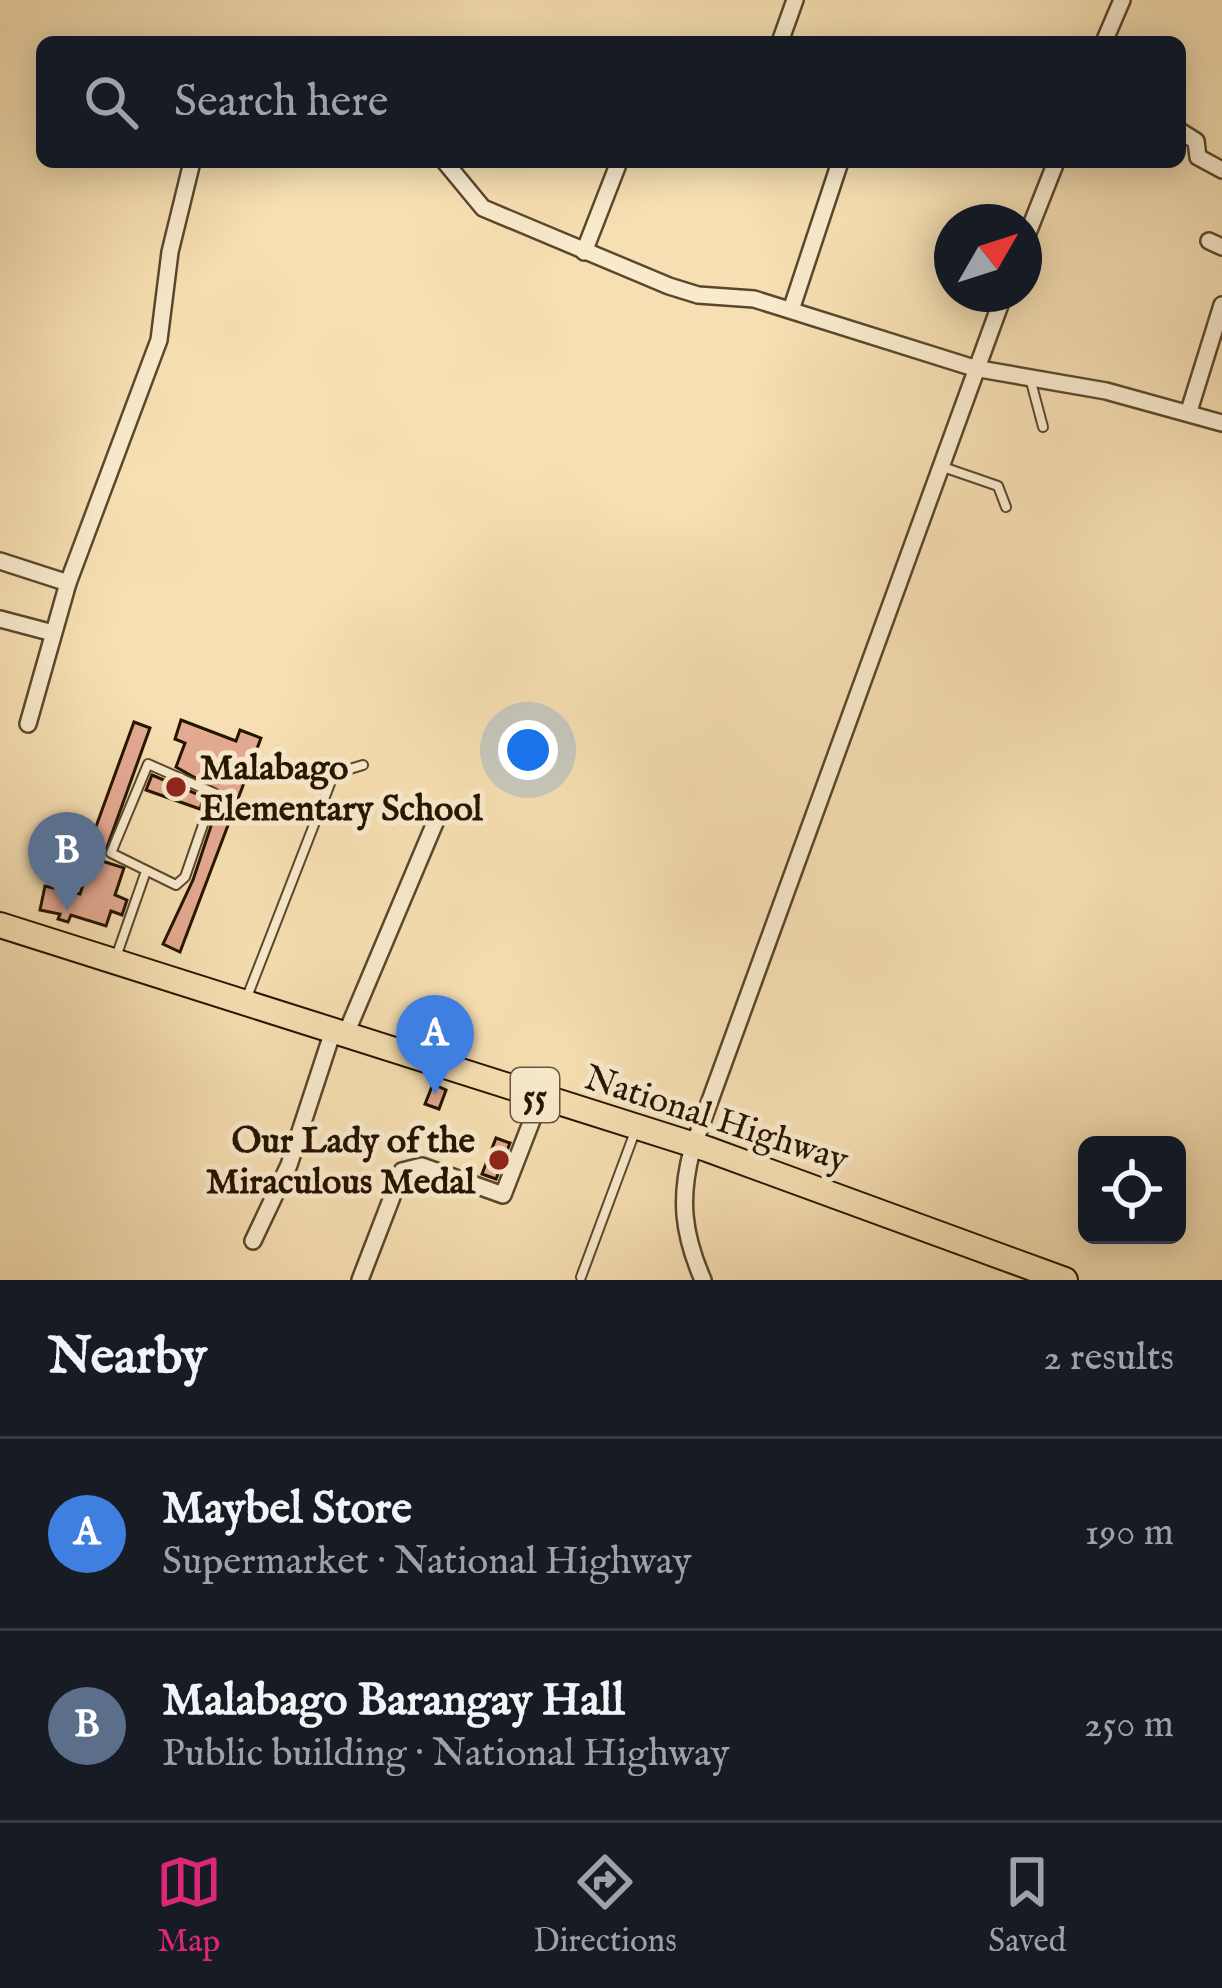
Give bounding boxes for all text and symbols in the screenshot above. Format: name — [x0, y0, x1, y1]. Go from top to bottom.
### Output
search box — [36, 36, 1186, 168]
icon: search — [78, 69, 144, 135]
text: Search here — [174, 74, 388, 131]
north arrow — [934, 204, 1042, 312]
your location — [498, 720, 558, 780]
place label: Malabago Elementary School — [200, 746, 484, 833]
marker: Malabago Elementary School — [163, 774, 189, 800]
pin: B — [28, 812, 106, 911]
pin: A — [396, 995, 474, 1094]
street label: National Highway — [578, 1056, 854, 1184]
road number: 55 — [511, 1068, 559, 1122]
place label: Our Lady of the Miraculous Medal — [206, 1119, 476, 1206]
map controls — [1078, 1136, 1186, 1244]
button: locate — [1078, 1136, 1186, 1244]
marker: Our Lady of the Miraculous Medal — [486, 1147, 512, 1173]
text: Nearby — [48, 1326, 207, 1391]
text: 2 results — [1043, 1334, 1174, 1383]
text: Maybel Store — [162, 1481, 412, 1538]
text: A — [74, 1509, 100, 1558]
text: 190 m — [1085, 1509, 1174, 1558]
text: Supermarket · National Highway — [162, 1538, 692, 1587]
text: Malabago Barangay Hall — [162, 1673, 625, 1730]
text: B — [74, 1701, 100, 1750]
text: 250 m — [1084, 1701, 1174, 1750]
text: Public building · National Highway — [162, 1730, 730, 1779]
tab: Map — [156, 1849, 222, 1963]
tab: Directions — [533, 1849, 677, 1963]
tab: Saved — [988, 1849, 1066, 1963]

